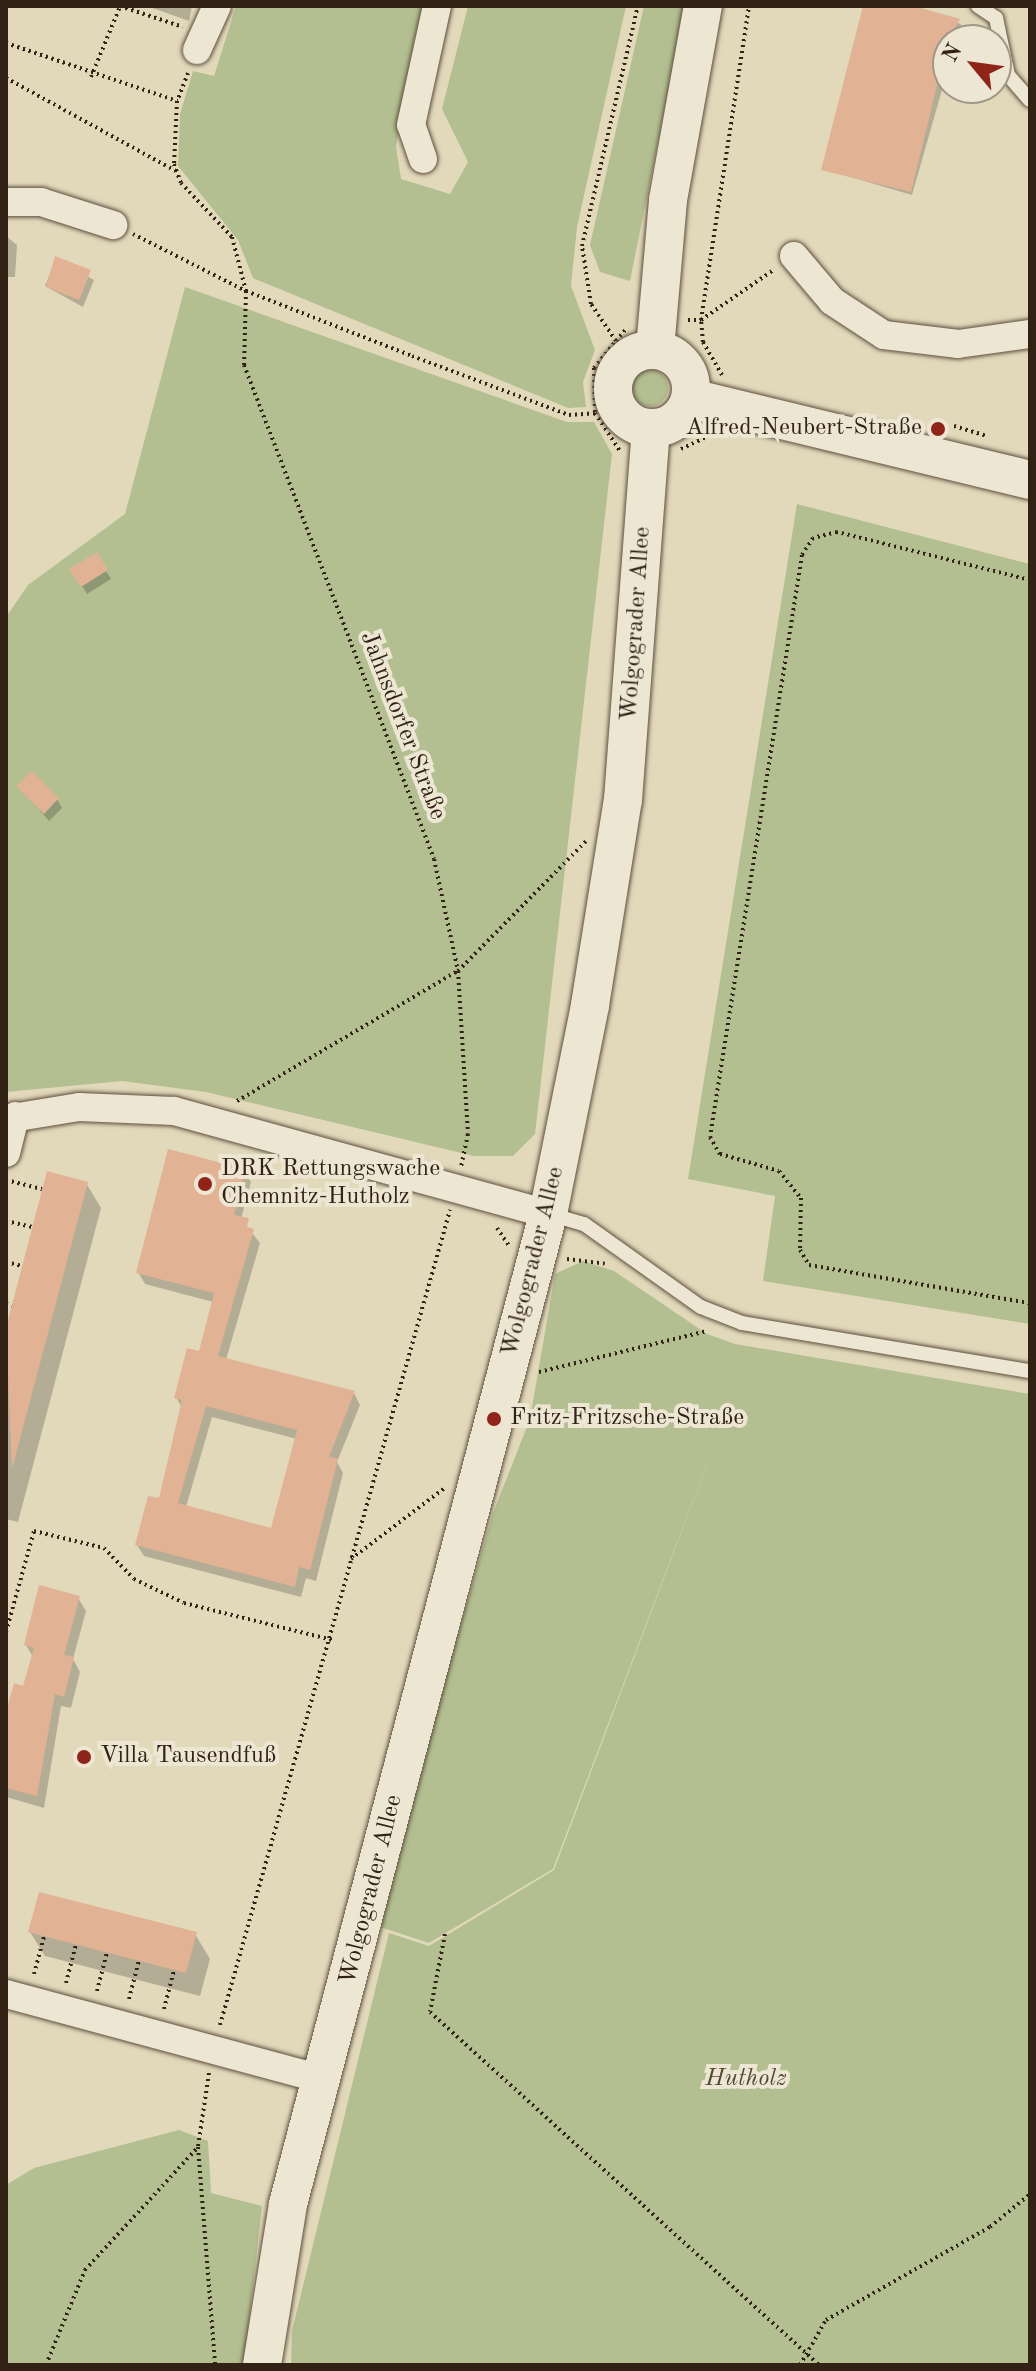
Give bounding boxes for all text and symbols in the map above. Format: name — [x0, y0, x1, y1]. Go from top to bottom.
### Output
north arrow — [932, 24, 1012, 104]
text: N — [939, 41, 966, 66]
place label: Alfred-Neubert-Straße — [686, 415, 922, 443]
marker: Alfred-Neubert-Straße — [929, 420, 947, 438]
street label: Wolgograder Allee — [616, 526, 658, 722]
street label: Jahnsdorfer Straße — [353, 628, 451, 824]
place label: DRK Rettungswache Chemnitz-Hutholz — [221, 1156, 440, 1212]
street label: Wolgograder Allee — [496, 1164, 572, 1360]
marker: DRK Rettungswache Chemnitz-Hutholz — [196, 1175, 214, 1193]
place label: Fritz-Fritzsche-Straße — [510, 1405, 744, 1433]
marker: Fritz-Fritzsche-Straße — [485, 1410, 503, 1428]
place label: Villa Tausendfuß — [100, 1743, 276, 1771]
marker: Villa Tausendfuß — [75, 1748, 93, 1766]
street label: Wolgograder Allee — [334, 1792, 410, 1988]
park label: Hutholz — [705, 2066, 787, 2094]

